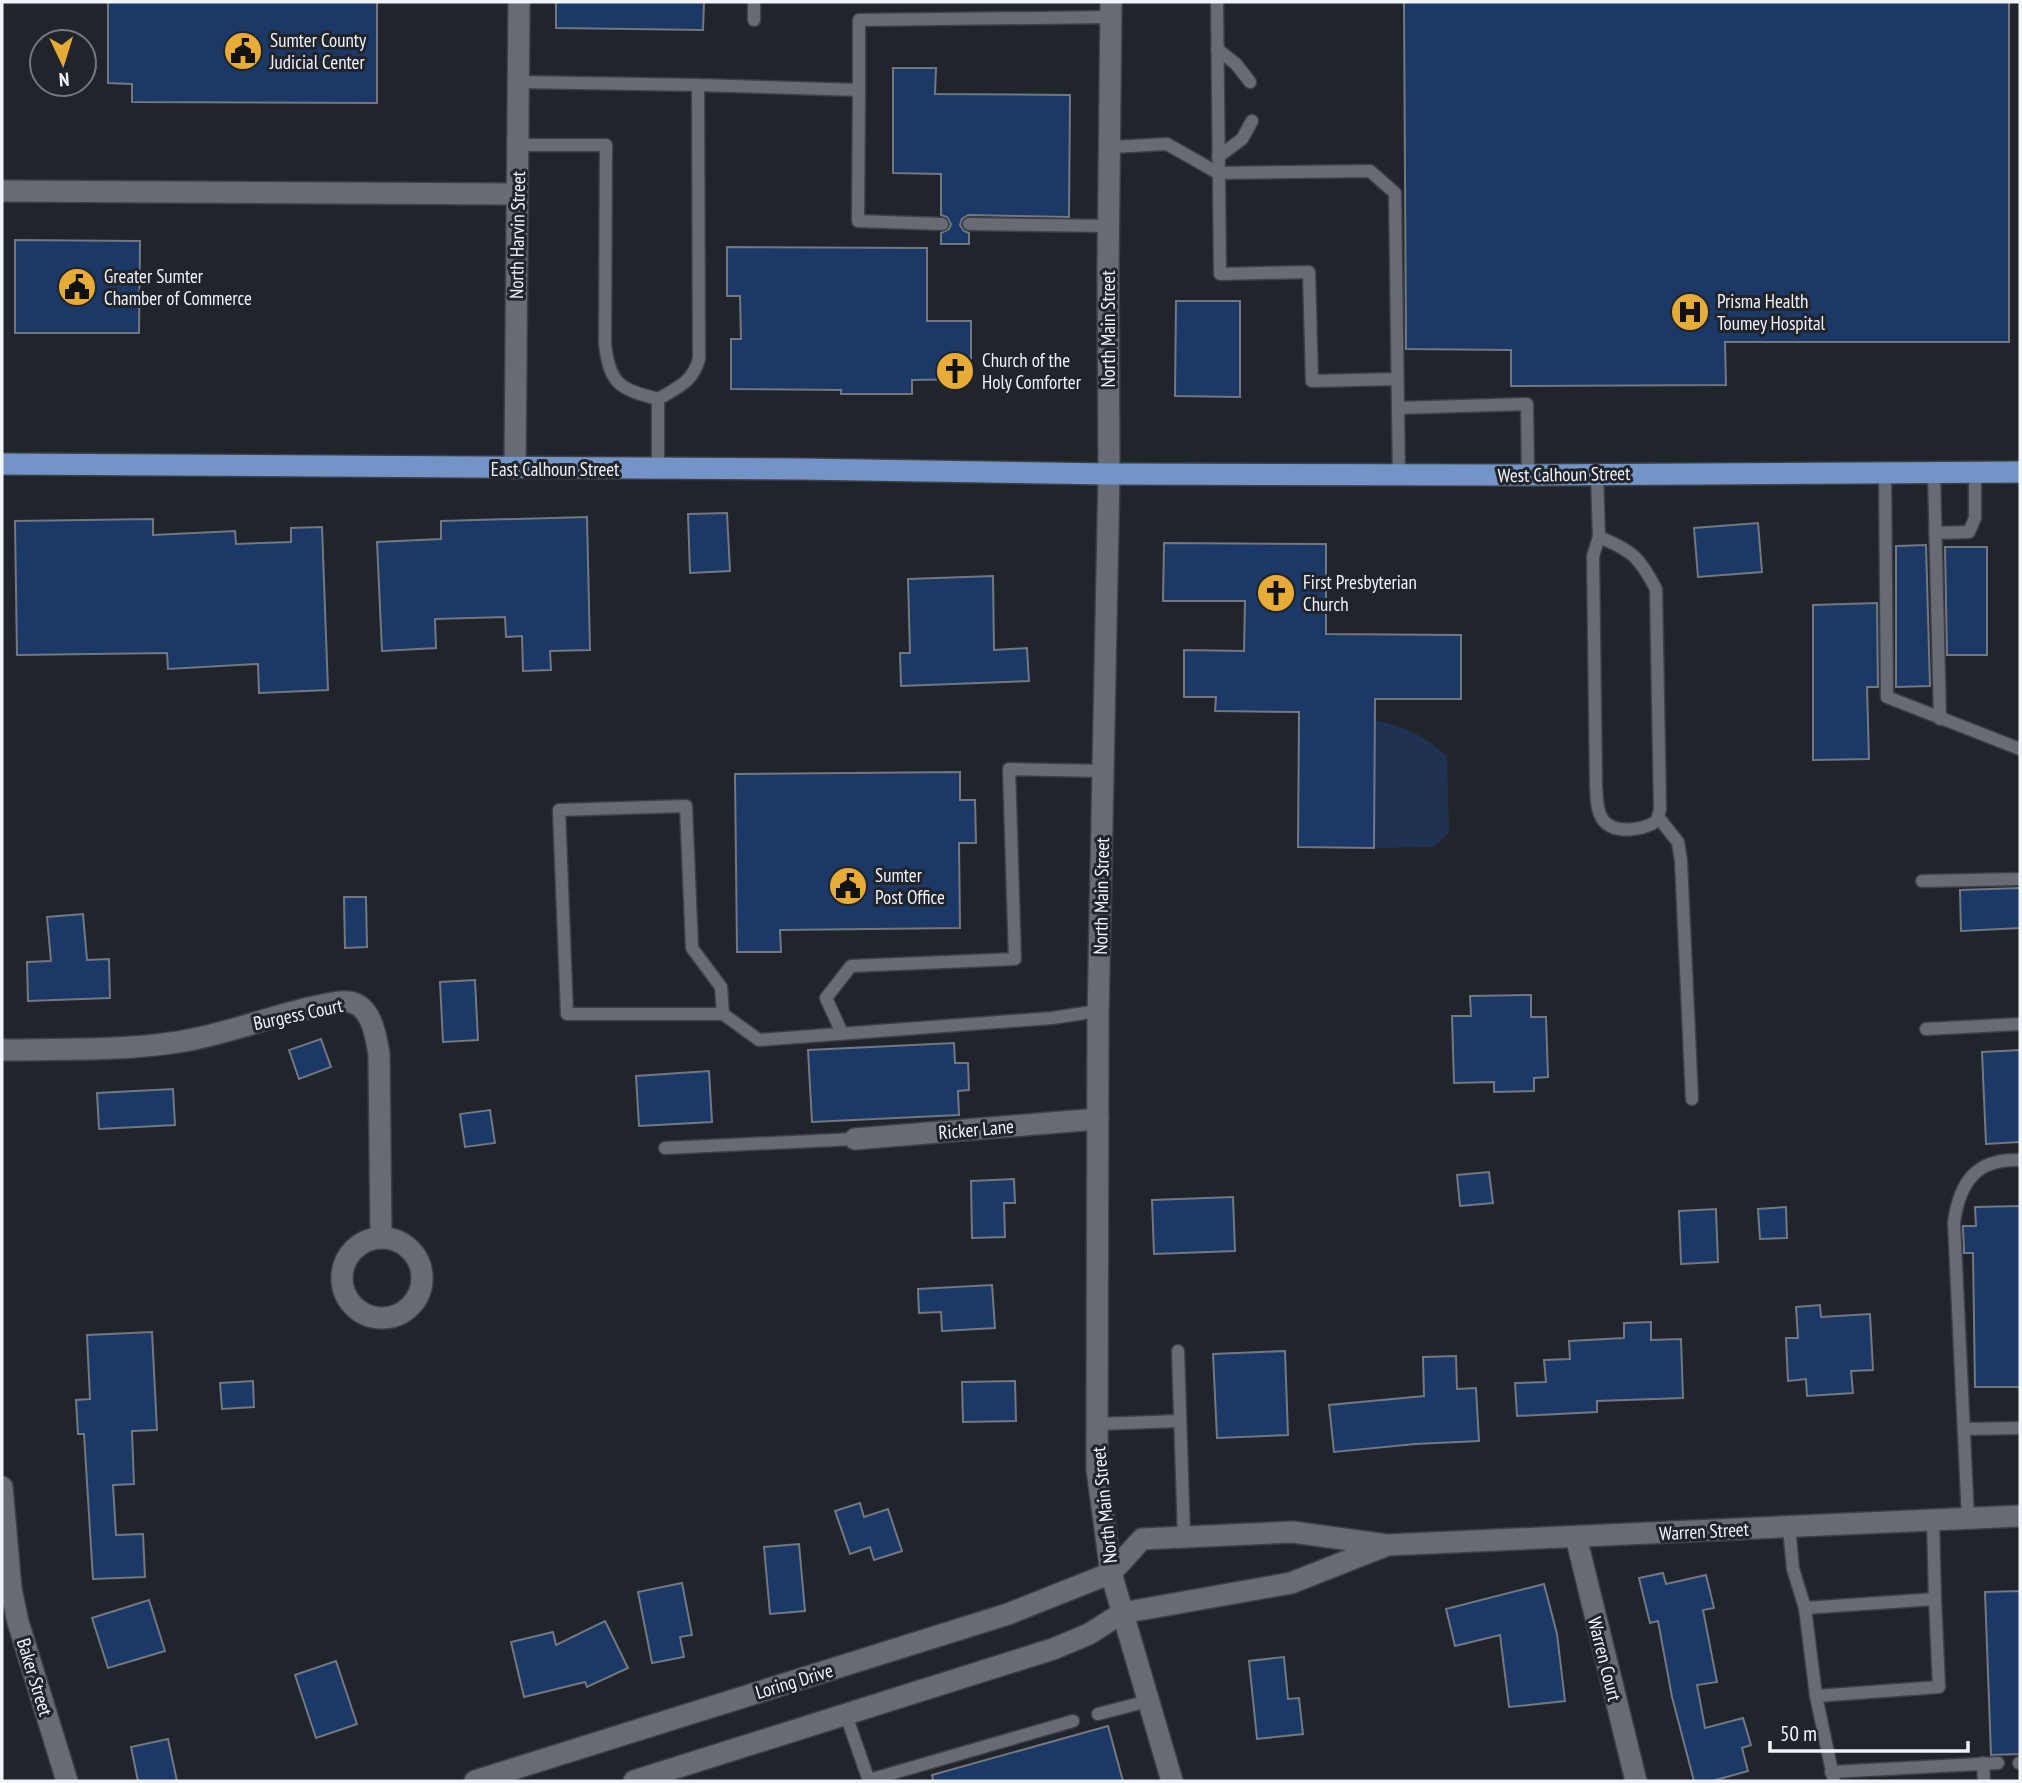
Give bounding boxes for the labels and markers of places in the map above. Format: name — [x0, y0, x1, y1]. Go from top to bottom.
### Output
place label: Sumter County Judicial Center — [269, 28, 367, 74]
public building icon: Sumter County Judicial Center — [222, 30, 264, 72]
place label: Greater Sumter Chamber of Commerce — [104, 264, 252, 310]
public building icon: Greater Sumter Chamber of Commerce — [56, 266, 98, 308]
place label: Prisma Health Toumey Hospital — [1717, 289, 1826, 335]
hospital icon: Prisma Health Toumey Hospital — [1669, 291, 1711, 333]
place label: Church of the Holy Comforter — [982, 348, 1082, 394]
church icon: Church of the Holy Comforter — [934, 350, 976, 392]
place label: First Presbyterian Church — [1303, 570, 1417, 616]
church icon: First Presbyterian Church — [1255, 572, 1297, 614]
place label: Sumter Post Office — [875, 863, 945, 909]
public building icon: Sumter Post Office — [827, 865, 869, 907]

